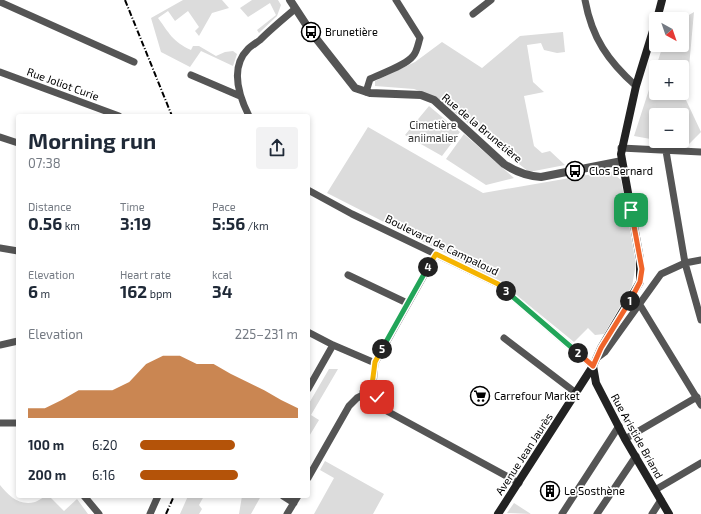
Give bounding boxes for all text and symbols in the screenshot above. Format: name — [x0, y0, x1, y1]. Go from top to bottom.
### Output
north arrow — [649, 12, 689, 52]
map controls — [649, 12, 689, 148]
bus stop icon: Brunetière — [300, 21, 322, 43]
place label: Brunetière — [325, 25, 378, 38]
button: + — [649, 60, 689, 100]
street label: Rue Joliot Curie — [25, 64, 101, 103]
street label: Rue de la Brunetière — [440, 90, 525, 165]
button: − — [649, 108, 689, 148]
park label: Cimetière aniimalier — [408, 118, 459, 144]
text: Morning run — [28, 127, 156, 153]
button: share — [256, 127, 298, 169]
text: 07:38 — [28, 155, 61, 171]
bus stop icon: Clos Bernard — [564, 160, 586, 182]
place label: Clos Bernard — [589, 164, 653, 177]
pin — [614, 193, 648, 227]
icon: arrive — [620, 199, 642, 221]
text: Distance — [28, 200, 71, 213]
text: Time — [120, 200, 145, 213]
text: Pace — [212, 200, 236, 213]
street label: Boulevard de Campaloud — [383, 211, 501, 278]
text: 0.56 — [28, 213, 62, 233]
text: 3:19 — [120, 213, 151, 233]
text: 5:56 — [212, 213, 245, 233]
text: km — [62, 219, 80, 232]
text: /km — [245, 219, 269, 232]
pin: 4 — [418, 257, 438, 277]
text: 4 — [424, 260, 432, 273]
text: Elevation — [28, 268, 75, 281]
text: Heart rate — [120, 268, 171, 281]
text: kcal — [212, 268, 232, 281]
text: 6 — [28, 281, 38, 301]
text: 162 — [120, 281, 147, 301]
text: 34 — [212, 281, 232, 301]
pin: 3 — [496, 281, 516, 301]
text: 3 — [503, 284, 509, 297]
text: m — [38, 287, 50, 300]
text: bpm — [147, 287, 172, 300]
pin: 1 — [620, 291, 640, 311]
text: 1 — [628, 294, 632, 307]
text: Elevation — [28, 326, 83, 342]
text: 225–231 m — [235, 326, 298, 342]
pin: 5 — [372, 339, 392, 359]
text: 5 — [379, 342, 385, 355]
pin: 2 — [568, 343, 588, 363]
text: 2 — [575, 346, 581, 359]
pin — [360, 380, 394, 414]
supermarket icon: Carrefour Market — [469, 385, 491, 407]
icon: check — [366, 386, 388, 408]
place label: Carrefour Market — [494, 389, 580, 402]
street label: Rue Aristide Briand — [609, 391, 666, 480]
street label: Avenue Jean Jaurès — [492, 410, 555, 497]
text: 100 m — [28, 437, 64, 453]
text: 6:20 — [92, 437, 118, 453]
text: 200 m — [28, 467, 66, 483]
text: 6:16 — [92, 467, 115, 483]
building icon: Le Sosthène — [539, 480, 561, 502]
place label: Le Sosthène — [564, 484, 625, 497]

